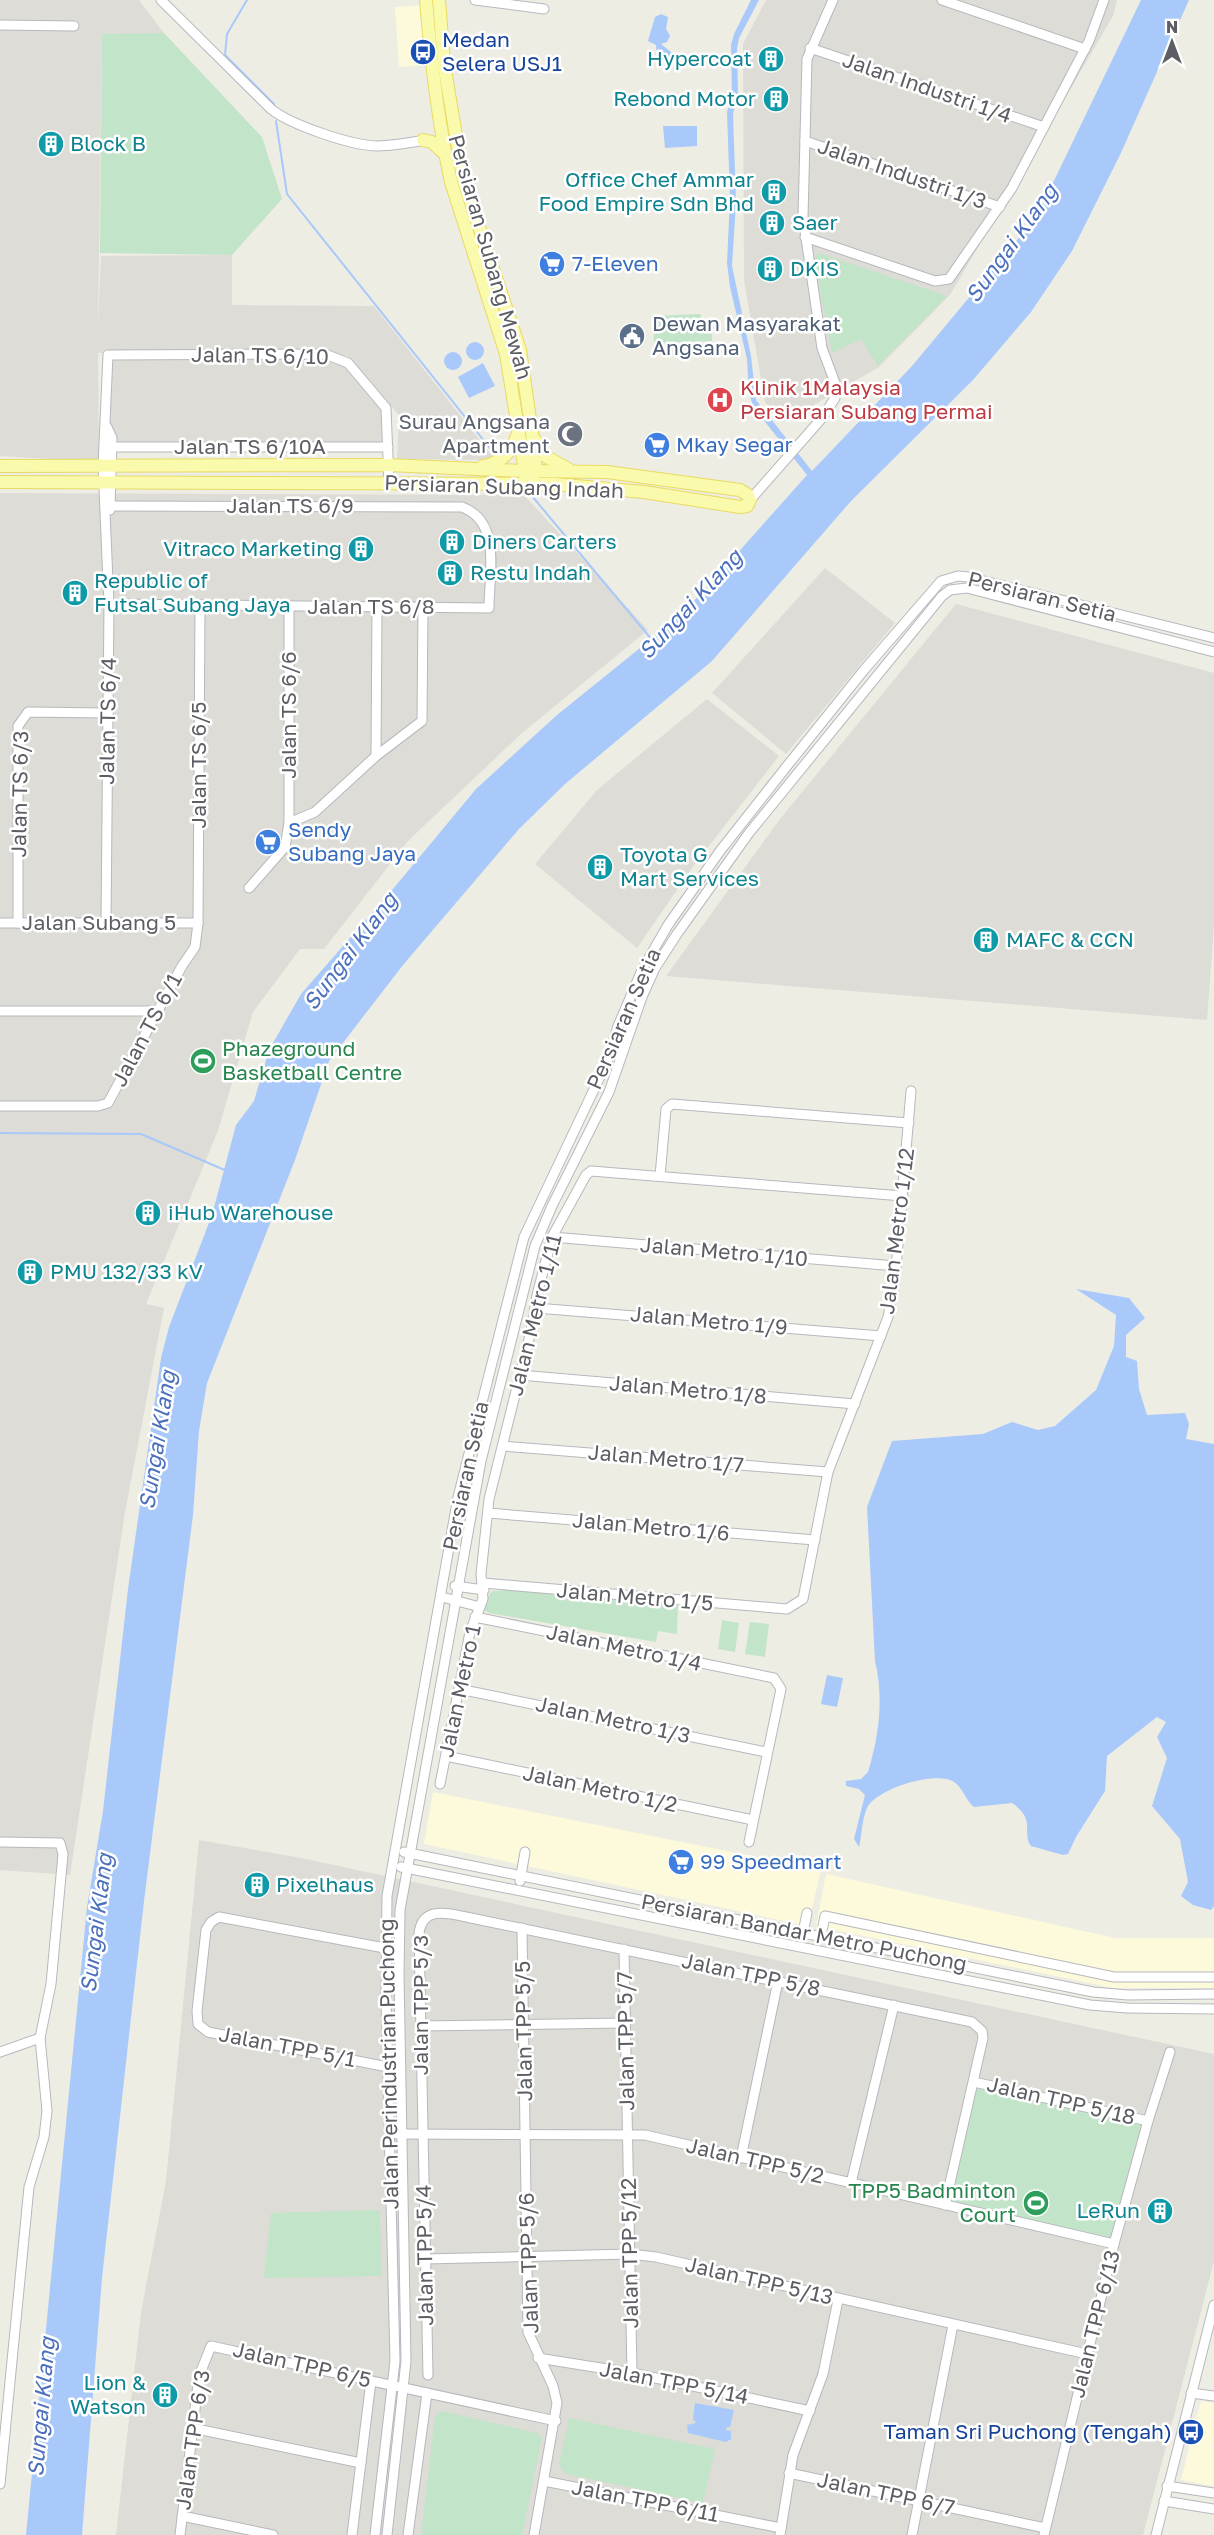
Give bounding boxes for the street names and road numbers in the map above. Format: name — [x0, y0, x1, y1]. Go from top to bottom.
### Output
street label: Jalan Industri 1/4 — [839, 46, 1015, 128]
street label: Persiaran Subang Mewah — [443, 131, 538, 382]
street label: Jalan Industri 1/3 — [815, 132, 990, 214]
street label: Jalan TS 6/10 — [191, 341, 329, 369]
street label: Jalan TS 6/10A — [174, 433, 326, 459]
street label: Persiaran Subang Indah — [384, 469, 624, 503]
street label: Jalan TS 6/9 — [226, 492, 354, 518]
street label: Persiaran Setia — [965, 565, 1119, 627]
street label: Jalan TS 6/8 — [307, 593, 435, 619]
street label: Jalan TS 6/6 — [275, 651, 301, 779]
street label: Jalan TS 6/4 — [93, 657, 121, 785]
street label: Jalan TS 6/5 — [185, 702, 211, 828]
street label: Jalan TS 6/3 — [5, 730, 33, 858]
street label: Jalan Subang 5 — [22, 909, 176, 935]
street label: Persiaran Setia — [580, 944, 666, 1093]
street label: Jalan TS 6/1 — [105, 968, 187, 1091]
street label: Jalan Metro 1/12 — [873, 1146, 919, 1316]
street label: Jalan Metro 1/11 — [501, 1231, 567, 1398]
street label: Jalan Metro 1/10 — [639, 1231, 809, 1271]
street label: Jalan Metro 1/9 — [629, 1300, 789, 1340]
street label: Jalan Metro 1/8 — [608, 1369, 768, 1409]
street label: Persiaran Setia — [436, 1399, 494, 1553]
street label: Jalan Metro 1/7 — [587, 1438, 745, 1478]
street label: Jalan Metro 1/6 — [571, 1506, 731, 1546]
street label: Jalan Metro 1/5 — [556, 1576, 715, 1616]
street label: Jalan Metro 1/4 — [544, 1618, 704, 1676]
street label: Jalan Metro 1 — [432, 1622, 486, 1759]
street label: Jalan Metro 1/3 — [534, 1690, 693, 1748]
street label: Jalan Metro 1/2 — [521, 1759, 680, 1817]
street label: Persiaran Bandar Metro Puchong — [639, 1888, 969, 1976]
street label: Jalan Perindustrian Puchong — [372, 1918, 404, 2210]
street label: Jalan TPP 5/3 — [407, 1935, 433, 2075]
street label: Jalan TPP 5/8 — [679, 1947, 823, 2001]
street label: Jalan TPP 5/5 — [509, 1961, 537, 2101]
street label: Jalan TPP 5/7 — [611, 1971, 639, 2111]
street label: Jalan TPP 5/1 — [217, 2020, 358, 2072]
street label: Jalan TPP 5/18 — [985, 2070, 1138, 2130]
street label: Jalan TPP 5/2 — [684, 2132, 827, 2188]
street label: Jalan TPP 5/12 — [615, 2177, 643, 2329]
street label: Jalan TPP 5/4 — [410, 2184, 438, 2326]
street label: Jalan TPP 5/6 — [513, 2192, 543, 2334]
street label: Jalan TPP 6/13 — [1063, 2247, 1125, 2400]
street label: Jalan TPP 5/13 — [683, 2250, 836, 2310]
street label: Jalan TPP 6/5 — [231, 2335, 374, 2393]
street label: Jalan TPP 5/14 — [597, 2355, 751, 2409]
street label: Jalan TPP 6/3 — [169, 2368, 215, 2512]
street label: Jalan TPP 6/7 — [815, 2466, 957, 2520]
street label: Jalan TPP 6/11 — [569, 2473, 721, 2527]

